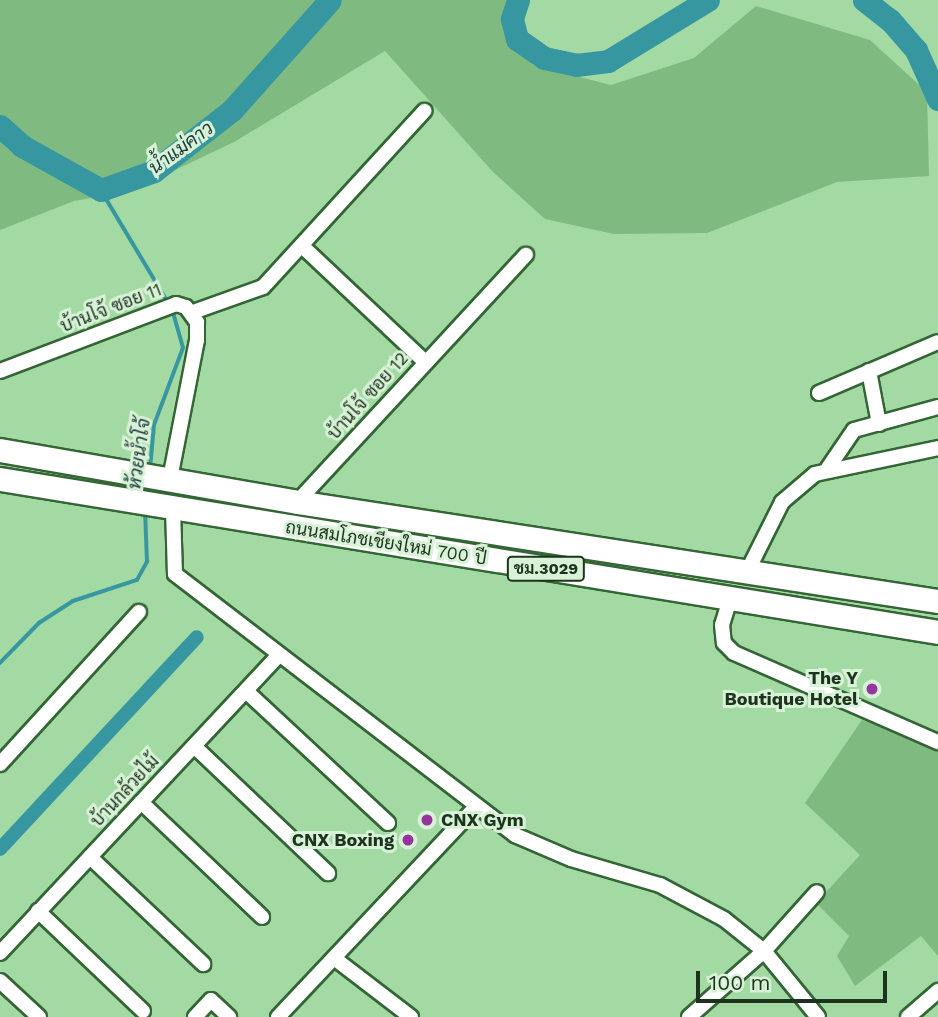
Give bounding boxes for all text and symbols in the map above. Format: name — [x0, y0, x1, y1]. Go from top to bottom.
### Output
water label: น้ำแม่คาว — [144, 117, 218, 179]
street label: บ้านโจ้ ซอย 11 — [57, 279, 165, 337]
street label: บ้านโจ้ ซอย 12 — [323, 348, 413, 444]
water label: ห้วยน้ำโจ้ — [123, 417, 155, 491]
street label: ถนนสมโภชเชียงใหม่ 700 ปี — [283, 516, 489, 570]
road number: ชม.3029 — [506, 556, 586, 582]
place label: The Y Boutique Hotel — [724, 668, 858, 710]
marker: The Y Boutique Hotel — [864, 681, 880, 697]
street label: บ้านกล้วยไม้ — [86, 751, 164, 831]
place label: CNX Gym — [441, 809, 524, 831]
marker: CNX Gym — [419, 812, 435, 828]
place label: CNX Boxing — [292, 829, 394, 851]
marker: CNX Boxing — [400, 832, 416, 848]
scale bar — [700, 958, 891, 1002]
text: 100 m — [709, 970, 771, 995]

